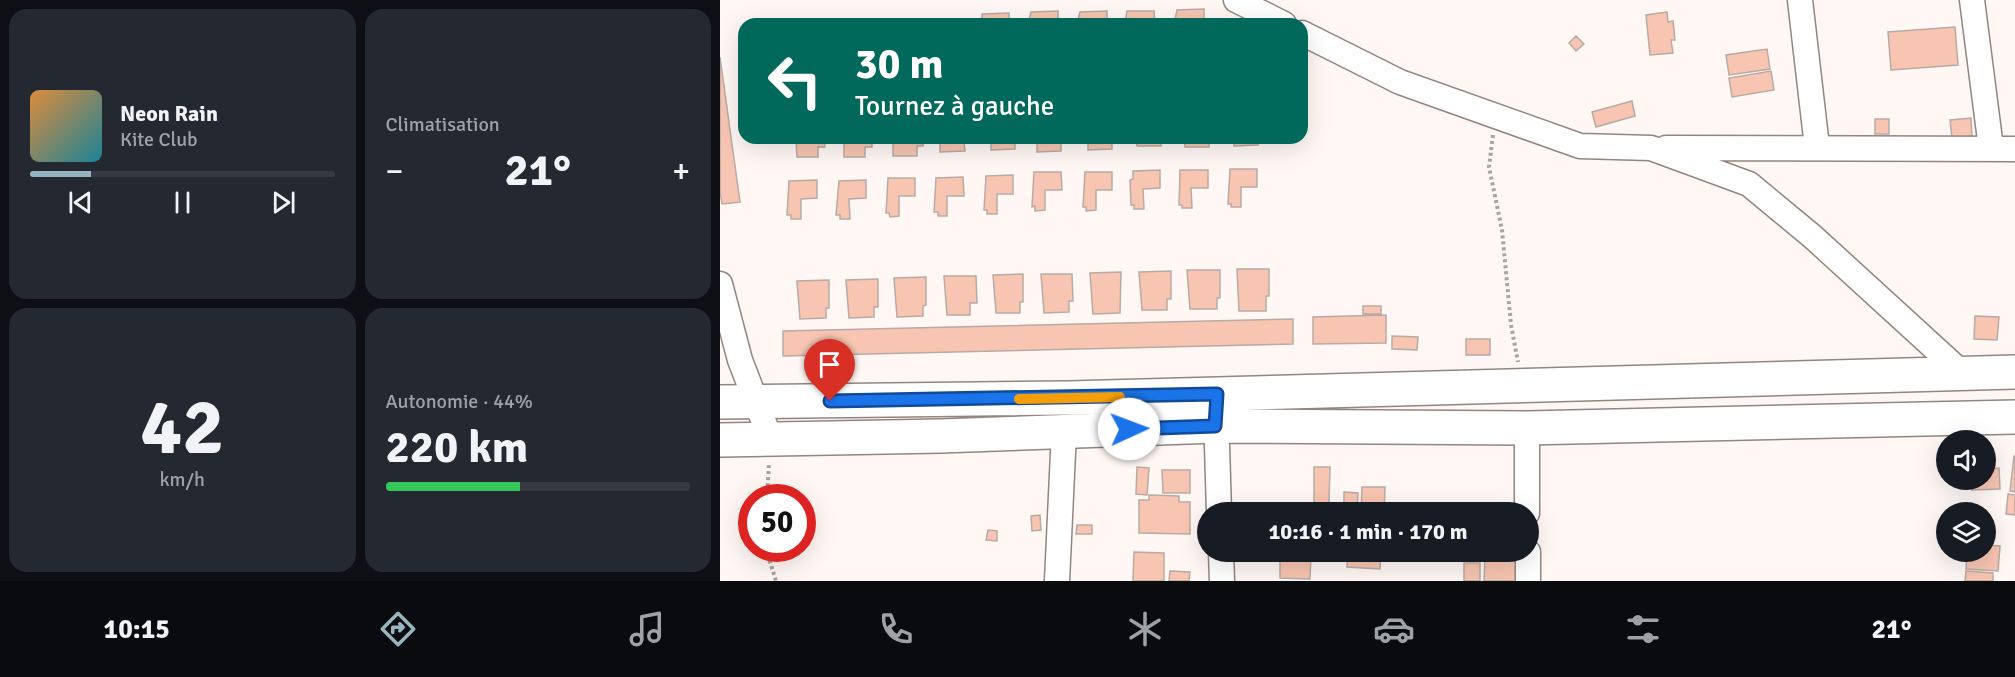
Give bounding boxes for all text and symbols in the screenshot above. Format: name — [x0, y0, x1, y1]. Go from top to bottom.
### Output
text: 30 m — [855, 39, 944, 90]
icon: left — [756, 42, 834, 120]
text: Tournez à gauche — [855, 90, 1054, 123]
text: Neon Rain — [120, 100, 218, 127]
text: Climatisation — [386, 112, 500, 137]
text: Kite Club — [120, 127, 198, 152]
text: 21° — [504, 143, 571, 198]
text: − — [386, 151, 403, 192]
text: + — [672, 151, 690, 192]
icon: previous — [64, 186, 97, 219]
icon: pause — [166, 186, 199, 219]
icon: next — [267, 186, 300, 219]
pin — [804, 339, 855, 401]
icon: arrive — [813, 348, 846, 381]
text: 42 — [140, 380, 224, 476]
text: Autonomie · 44% — [386, 389, 533, 414]
position arrow — [1097, 397, 1161, 461]
text: 220 km — [386, 420, 528, 475]
map controls — [1936, 430, 1996, 562]
button: sound — [1936, 430, 1996, 490]
text: km/h — [160, 467, 205, 492]
speed limit sign: 50 — [738, 484, 816, 562]
button: layers — [1936, 502, 1996, 562]
text: 10:16 · 1 min · 170 m — [1268, 518, 1468, 545]
icon: directions — [377, 608, 419, 650]
icon: music — [626, 608, 668, 650]
icon: phone — [875, 608, 917, 650]
icon: climate — [1124, 608, 1166, 650]
icon: car — [1373, 608, 1415, 650]
icon: filters — [1622, 608, 1664, 650]
text: 10:15 — [104, 613, 170, 646]
text: 21° — [1871, 613, 1911, 646]

